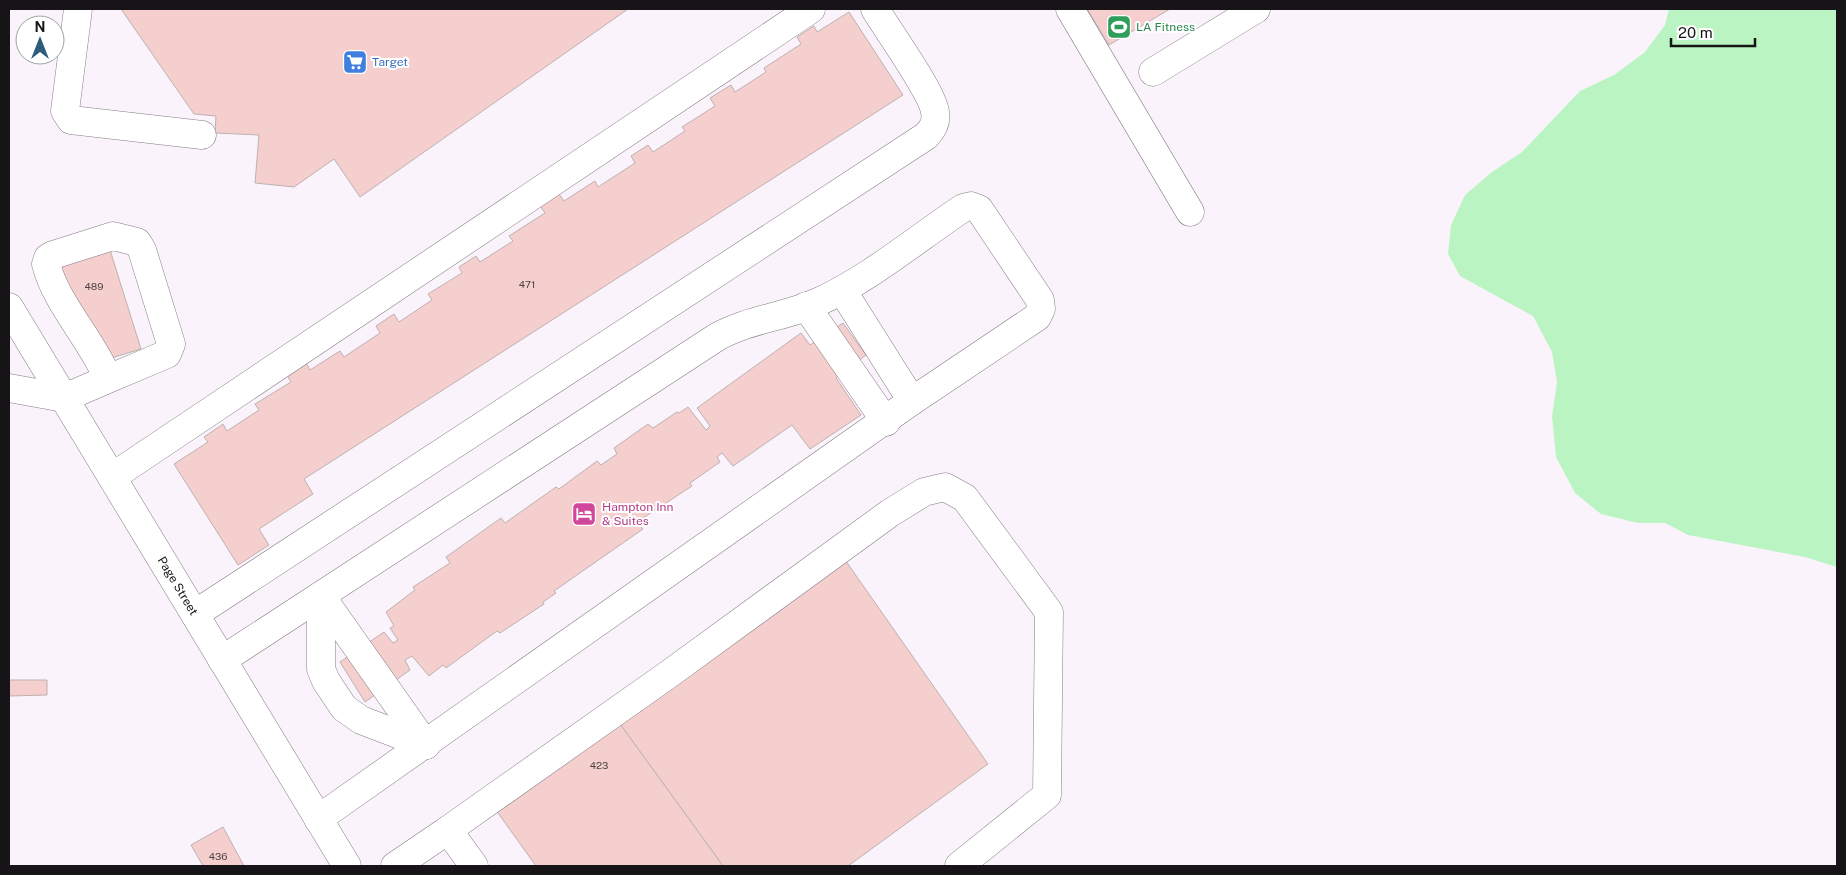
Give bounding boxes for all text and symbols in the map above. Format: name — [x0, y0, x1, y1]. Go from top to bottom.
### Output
sports icon: LA Fitness — [1106, 14, 1132, 40]
north arrow — [15, 15, 65, 65]
scale bar — [1671, 15, 1755, 47]
text: N — [35, 19, 45, 35]
place label: LA Fitness — [1136, 20, 1195, 34]
text: 20 m — [1678, 24, 1713, 41]
supermarket icon: Target — [342, 49, 368, 75]
place label: Target — [372, 55, 408, 69]
house number: 471 — [519, 278, 535, 290]
house number: 489 — [85, 280, 103, 292]
place label: Hampton Inn & Suites — [602, 500, 673, 528]
hotel icon: Hampton Inn & Suites — [571, 501, 597, 527]
street label: Page Street — [155, 554, 201, 618]
house number: 423 — [590, 759, 608, 771]
house number: 436 — [209, 850, 227, 862]

